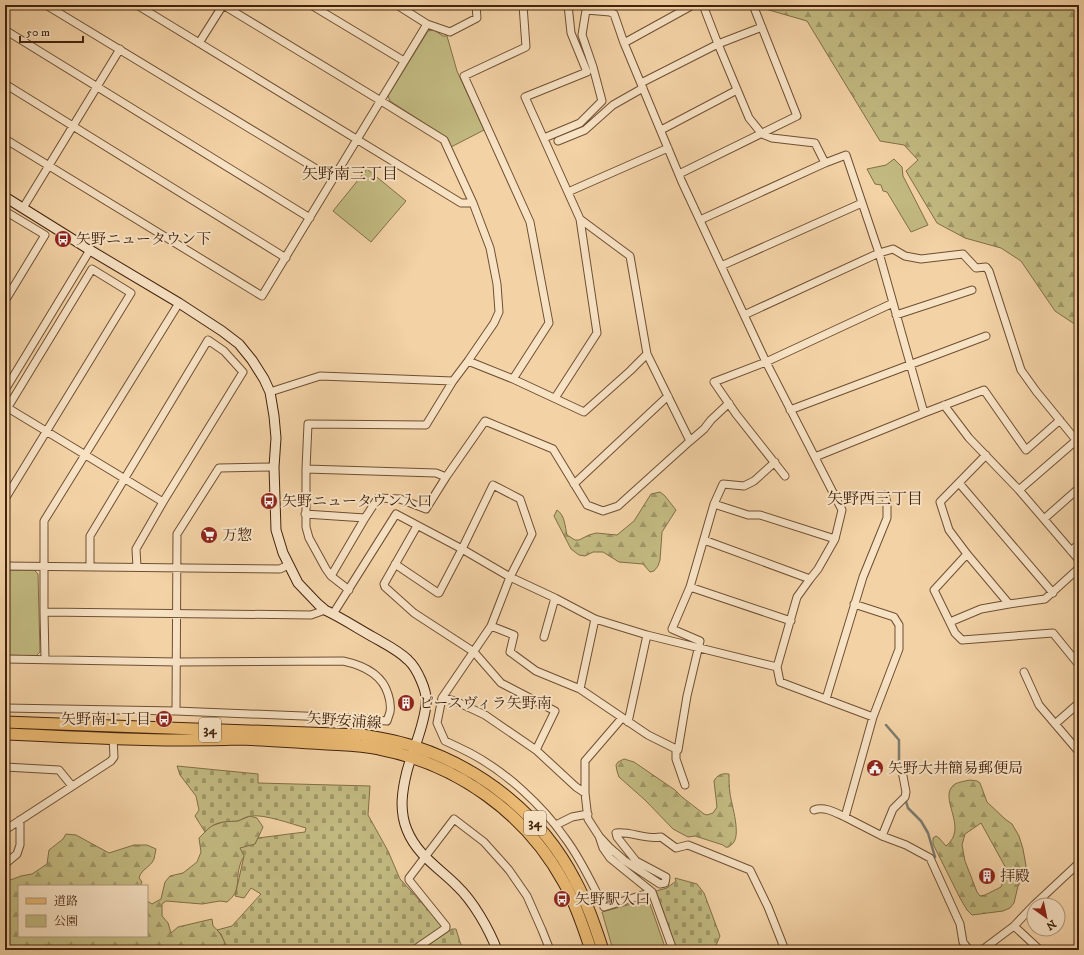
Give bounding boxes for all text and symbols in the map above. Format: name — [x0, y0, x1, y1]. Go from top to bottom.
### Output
scale bar — [20, 18, 83, 44]
text: 50 m — [26, 25, 50, 40]
district label: 矢野南三丁目 — [302, 164, 398, 184]
bus stop icon: 矢野ニュータウン下 — [53, 229, 73, 249]
place label: 矢野ニュータウン下 — [76, 230, 211, 249]
district label: 矢野西三丁目 — [827, 489, 923, 509]
bus stop icon: 矢野ニュータウン入口 — [259, 491, 279, 511]
place label: 矢野ニュータウン入口 — [282, 492, 432, 511]
supermarket icon: 万惣 — [199, 525, 219, 545]
place label: 万惣 — [222, 526, 252, 545]
building icon: ピースヴィラ矢野南 — [396, 693, 416, 713]
place label: ピースヴィラ矢野南 — [419, 694, 552, 713]
bus stop icon: 矢野南１丁目 — [154, 709, 174, 729]
street label: 矢野安浦線 — [306, 709, 382, 733]
place label: 矢野南１丁目 — [61, 710, 151, 729]
road number: 34 — [199, 718, 221, 742]
public building icon: 矢野大井簡易郵便局 — [865, 758, 885, 778]
place label: 矢野大井簡易郵便局 — [888, 759, 1023, 778]
road number: 34 — [524, 811, 546, 835]
building icon: 拝殿 — [977, 866, 997, 886]
place label: 拝殿 — [1000, 867, 1030, 886]
legend — [18, 885, 148, 937]
bus stop icon: 矢野駅入口 — [552, 889, 572, 909]
place label: 矢野駅入口 — [575, 890, 650, 909]
text: 道路 — [54, 894, 78, 909]
north arrow — [1026, 897, 1066, 937]
text: 公園 — [54, 914, 78, 929]
text: N — [1043, 916, 1059, 933]

